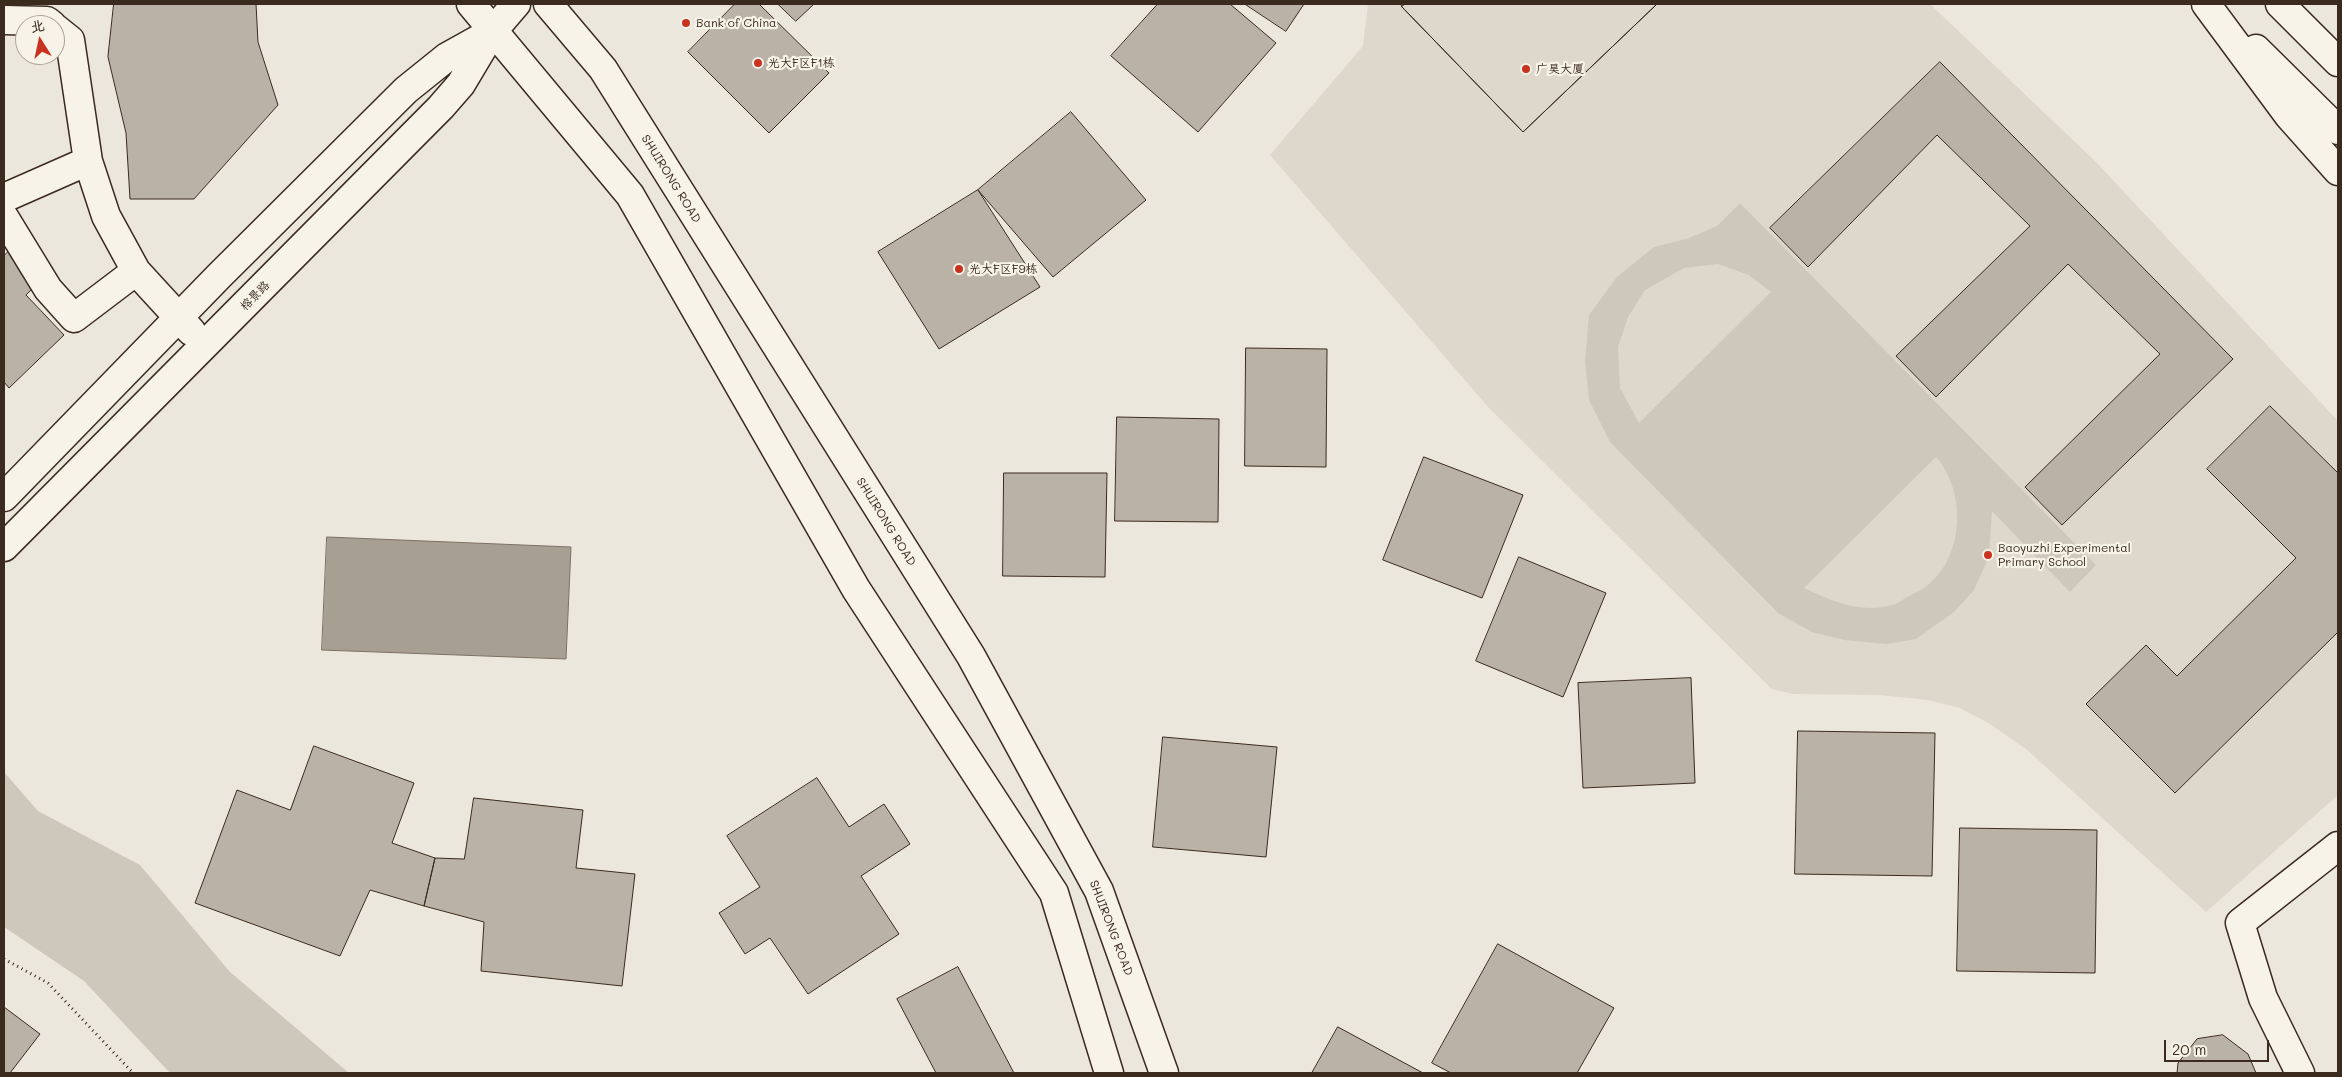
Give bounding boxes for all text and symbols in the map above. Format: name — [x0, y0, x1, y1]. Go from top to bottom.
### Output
north arrow — [15, 15, 65, 65]
text: 北 — [29, 15, 46, 36]
place label: Bank of China — [696, 16, 777, 30]
marker: Bank of China — [680, 17, 692, 29]
place label: 光大F区F1栋 — [768, 56, 835, 70]
marker: 光大F区F1栋 — [752, 57, 764, 69]
place label: 广昊大厦 — [1536, 62, 1584, 76]
marker: 广昊大厦 — [1520, 63, 1532, 75]
street label: SHUIRONG ROAD — [638, 132, 704, 226]
place label: 光大F区F9栋 — [969, 262, 1038, 276]
marker: 光大F区F9栋 — [953, 263, 965, 275]
street label: 榕景路 — [237, 278, 273, 314]
street label: SHUIRONG ROAD — [853, 475, 919, 569]
place label: Baoyuzhi Experimental Primary School — [1998, 541, 2131, 569]
marker: Baoyuzhi Experimental Primary School — [1982, 549, 1994, 561]
street label: SHUIRONG ROAD — [1086, 878, 1136, 978]
scale bar — [2167, 1030, 2272, 1062]
text: 20 m — [2172, 1039, 2206, 1059]

